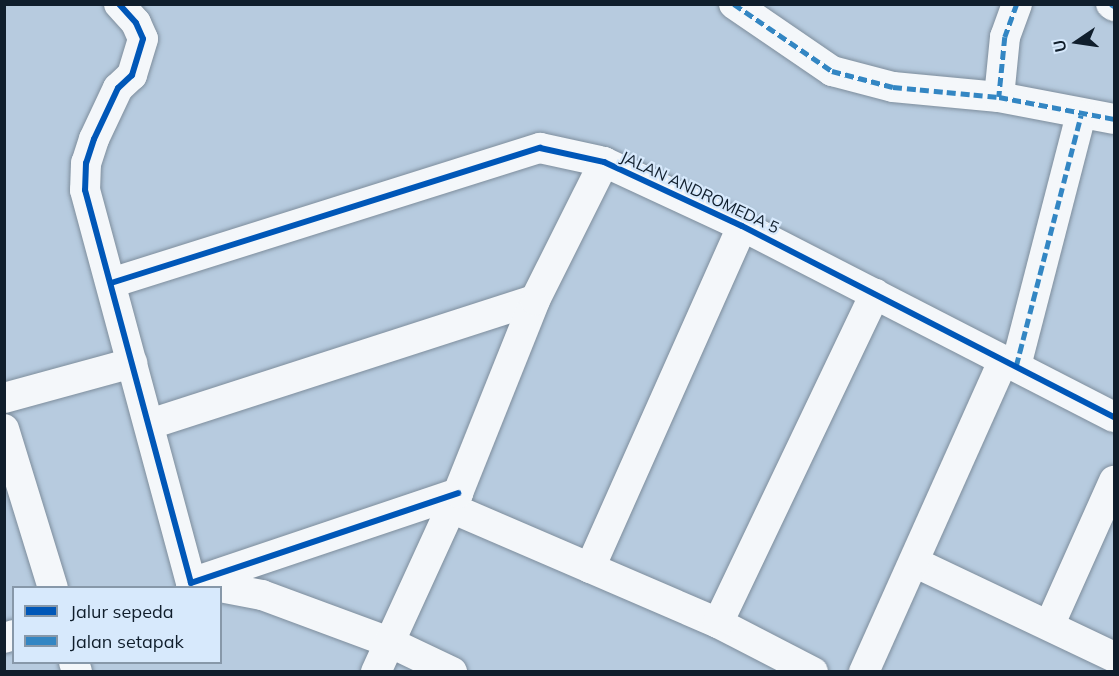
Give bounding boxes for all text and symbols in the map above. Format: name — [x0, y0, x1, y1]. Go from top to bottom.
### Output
north arrow — [1047, 12, 1107, 72]
text: U — [1048, 38, 1071, 54]
street label: JALAN ANDROMEDA 5 — [618, 147, 782, 237]
legend — [12, 586, 222, 664]
text: Jalur sepeda — [70, 600, 174, 623]
text: Jalan setapak — [70, 630, 184, 653]

